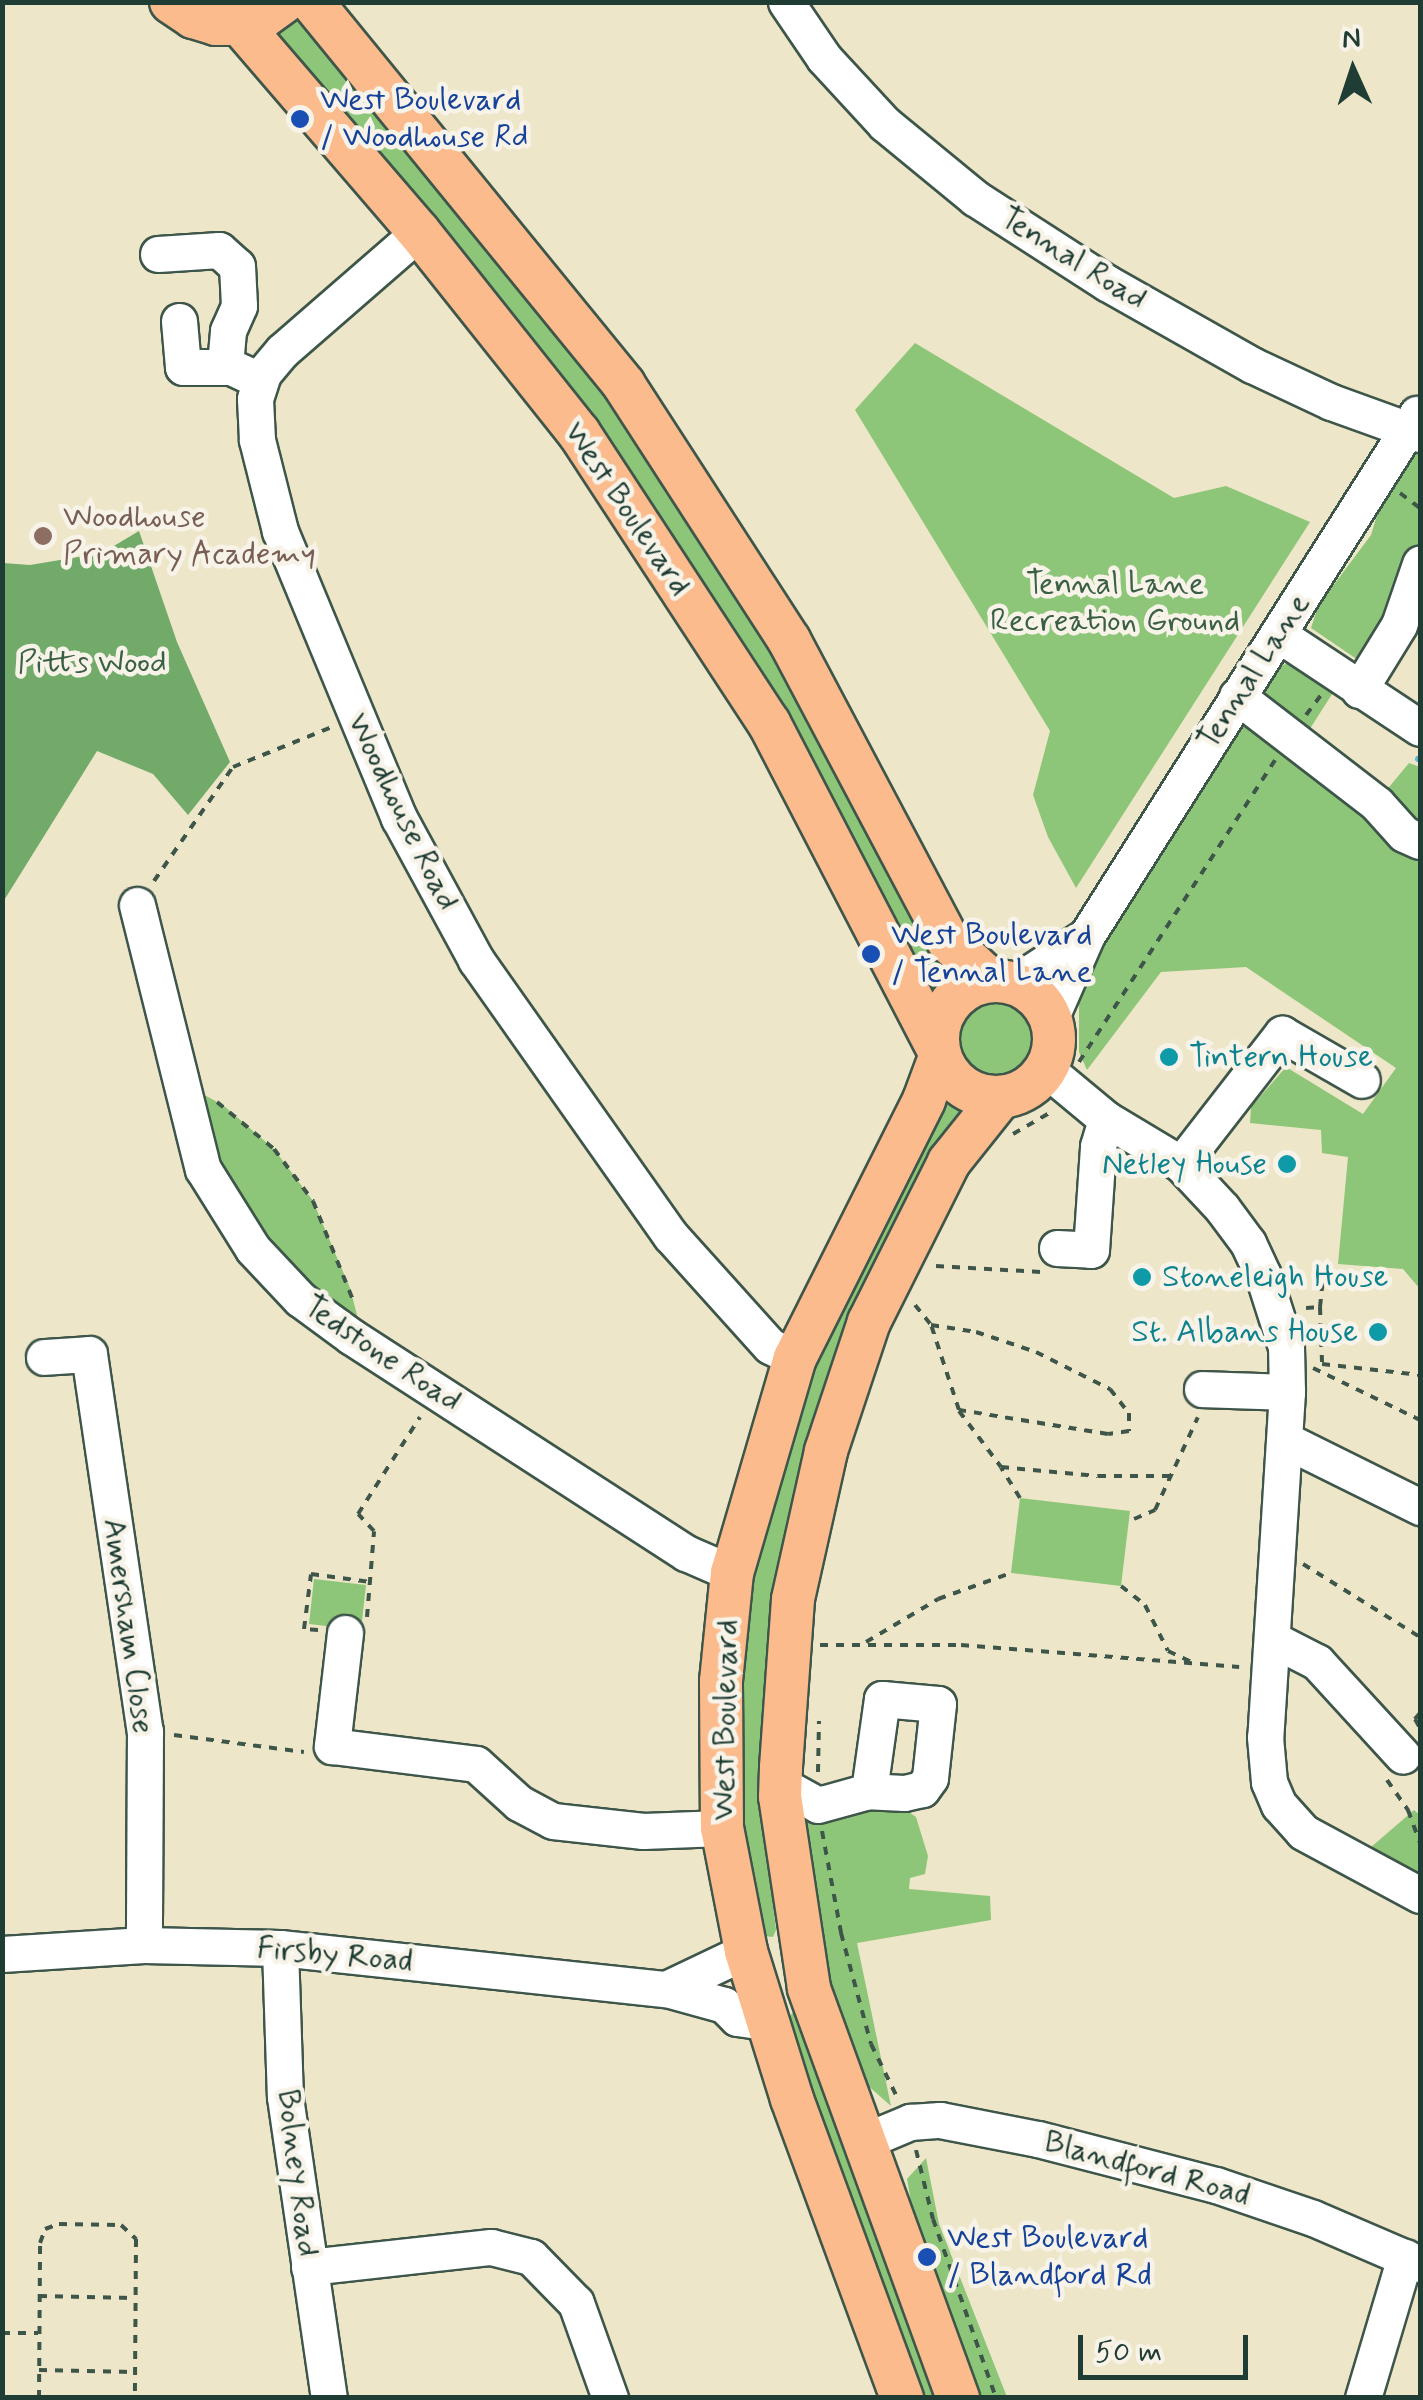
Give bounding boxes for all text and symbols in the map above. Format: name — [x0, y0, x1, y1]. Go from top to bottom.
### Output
north arrow — [1303, 20, 1403, 120]
text: N — [1341, 21, 1362, 59]
place label: West Boulevard / Woodhouse Rd — [320, 82, 529, 157]
marker: West Boulevard / Woodhouse Rd — [289, 108, 311, 130]
street label: Tennal Road — [992, 199, 1154, 319]
street label: West Boulevard — [555, 415, 699, 603]
place label: Woodhouse Primary Academy — [63, 499, 322, 574]
marker: Woodhouse Primary Academy — [32, 525, 54, 547]
park label: Tennal Lane Recreation Ground — [990, 566, 1240, 641]
street label: Tennal Lane — [1191, 590, 1317, 754]
park label: Pitts Wood — [16, 644, 168, 682]
street label: Woodhouse Road — [338, 707, 466, 917]
place label: West Boulevard / Tennal Lane — [891, 917, 1092, 992]
marker: West Boulevard / Tennal Lane — [860, 943, 882, 965]
place label: Tintern House — [1189, 1038, 1373, 1076]
marker: Tintern House — [1158, 1046, 1180, 1068]
place label: Netley House — [1098, 1145, 1267, 1183]
marker: Netley House — [1276, 1153, 1298, 1175]
place label: Stoneleigh House — [1162, 1258, 1389, 1296]
marker: Stoneleigh House — [1131, 1266, 1153, 1288]
street label: Tedstone Road — [296, 1287, 468, 1421]
place label: St. Albans House — [1126, 1313, 1358, 1351]
marker: St. Albans House — [1367, 1321, 1389, 1343]
street label: Amersham Close — [93, 1513, 163, 1739]
street label: West Boulevard — [705, 1619, 747, 1821]
street label: Firsby Road — [256, 1929, 414, 1981]
street label: Bolney Road — [268, 2087, 326, 2259]
street label: Blandford Road — [1041, 2123, 1253, 2215]
place label: West Boulevard / Blandford Rd — [947, 2220, 1150, 2295]
marker: West Boulevard / Blandford Rd — [916, 2246, 938, 2268]
scale bar — [1083, 2315, 1253, 2377]
text: 50 m — [1095, 2333, 1162, 2372]

